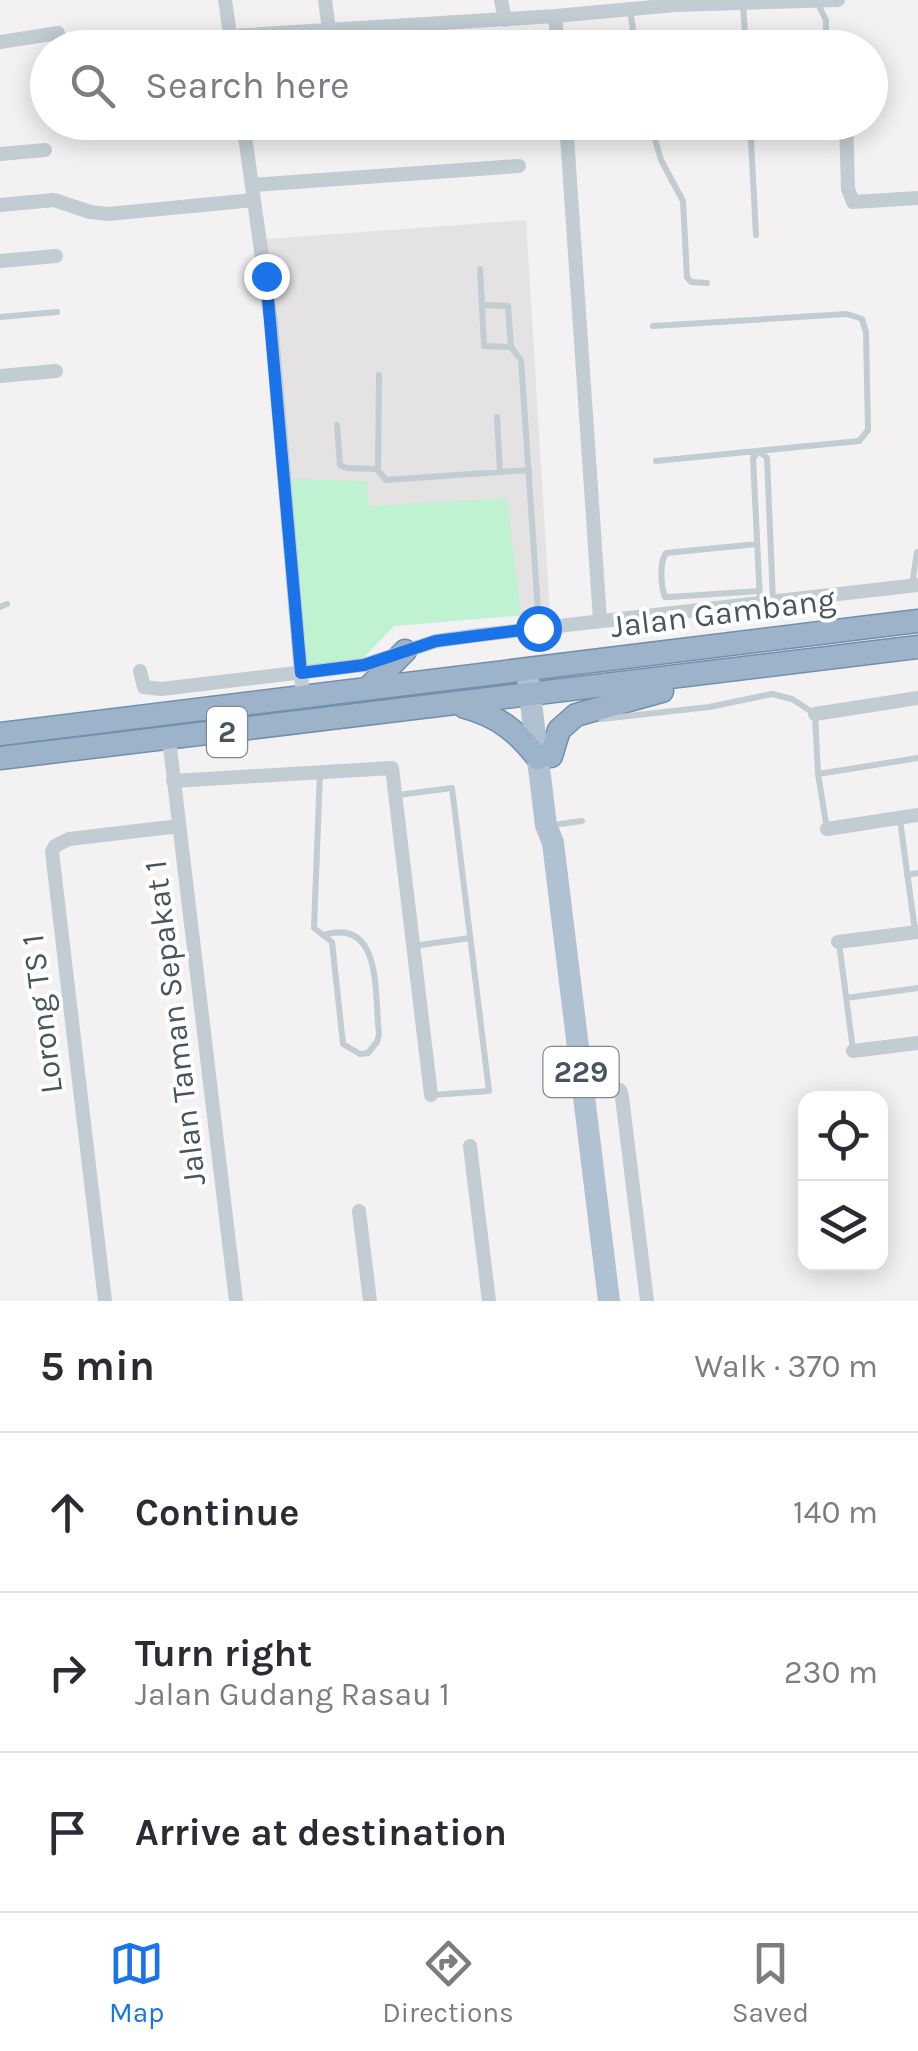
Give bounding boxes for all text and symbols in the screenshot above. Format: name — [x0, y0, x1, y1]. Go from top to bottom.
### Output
search box — [30, 30, 888, 140]
icon: search — [65, 58, 120, 113]
text: Search here — [145, 63, 349, 108]
route end — [244, 254, 290, 300]
street label: Jalan Gambang — [609, 581, 837, 645]
route start — [516, 606, 562, 652]
road number: 2 — [207, 707, 247, 757]
street label: Jalan Taman Sepakat 1 — [137, 858, 213, 1188]
street label: Lorong TS 1 — [14, 932, 70, 1096]
road number: 229 — [544, 1047, 618, 1097]
map controls — [798, 1091, 888, 1271]
button: locate — [798, 1091, 888, 1181]
button: layers — [798, 1181, 888, 1271]
text: 5 min — [40, 1341, 155, 1391]
text: Walk · 370 m — [694, 1348, 878, 1385]
icon: ahead — [40, 1485, 95, 1540]
text: Continue — [135, 1490, 299, 1535]
text: 140 m — [793, 1494, 878, 1531]
text: Turn right — [135, 1631, 312, 1676]
icon: right — [40, 1645, 95, 1700]
text: 230 m — [784, 1654, 878, 1691]
text: Jalan Gudang Rasau 1 — [135, 1676, 450, 1713]
icon: arrive — [40, 1805, 95, 1860]
text: Arrive at destination — [135, 1810, 507, 1855]
tab: Map — [109, 1936, 164, 2029]
tab: Directions — [382, 1936, 514, 2029]
tab: Saved — [732, 1936, 809, 2029]

